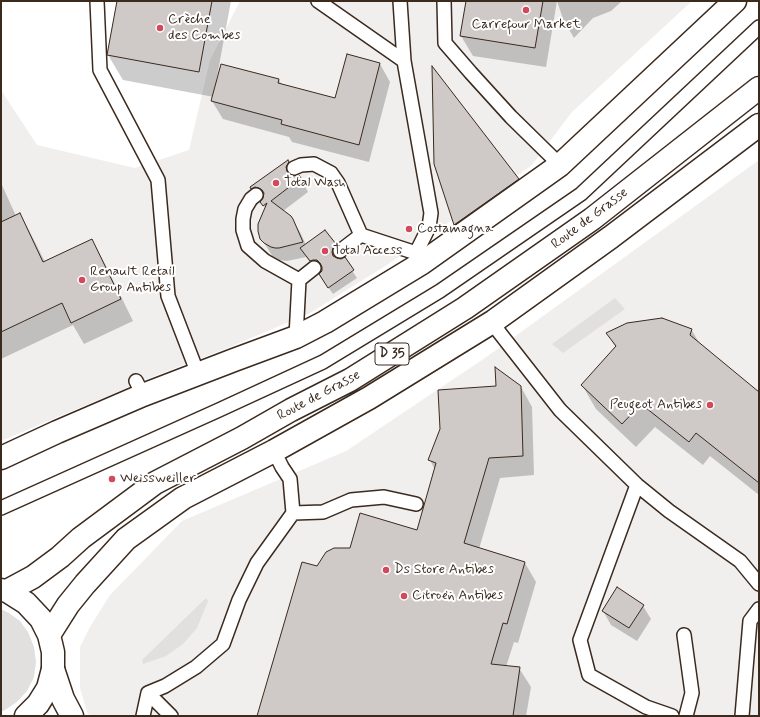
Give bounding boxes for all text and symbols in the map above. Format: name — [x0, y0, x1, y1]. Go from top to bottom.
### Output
marker: Carrefour Market — [521, 5, 531, 15]
place label: Crèche des Combes — [168, 12, 240, 44]
place label: Carrefour Market — [471, 17, 581, 33]
marker: Crèche des Combes — [155, 23, 165, 33]
place label: Total Wash — [284, 175, 346, 191]
marker: Total Wash — [271, 178, 281, 188]
street label: Route de Grasse — [548, 185, 632, 253]
place label: Costamagna — [417, 221, 493, 237]
marker: Costamagna — [404, 224, 414, 234]
place label: Total Access — [333, 243, 402, 259]
marker: Total Access — [320, 246, 330, 256]
place label: Renault Retail Group Antibes — [90, 264, 174, 296]
marker: Renault Retail Group Antibes — [77, 275, 87, 285]
road number: D 35 — [375, 343, 409, 365]
street label: Route de Grasse — [275, 367, 363, 425]
place label: Peugeot Antibes — [610, 397, 702, 413]
marker: Peugeot Antibes — [705, 400, 715, 410]
place label: Weissweiller — [120, 471, 196, 487]
marker: Weissweiller — [107, 474, 117, 484]
place label: Ds Store Antibes — [394, 562, 494, 578]
marker: Ds Store Antibes — [381, 565, 391, 575]
place label: Citroën Antibes — [412, 588, 503, 604]
marker: Citroën Antibes — [399, 591, 409, 601]

